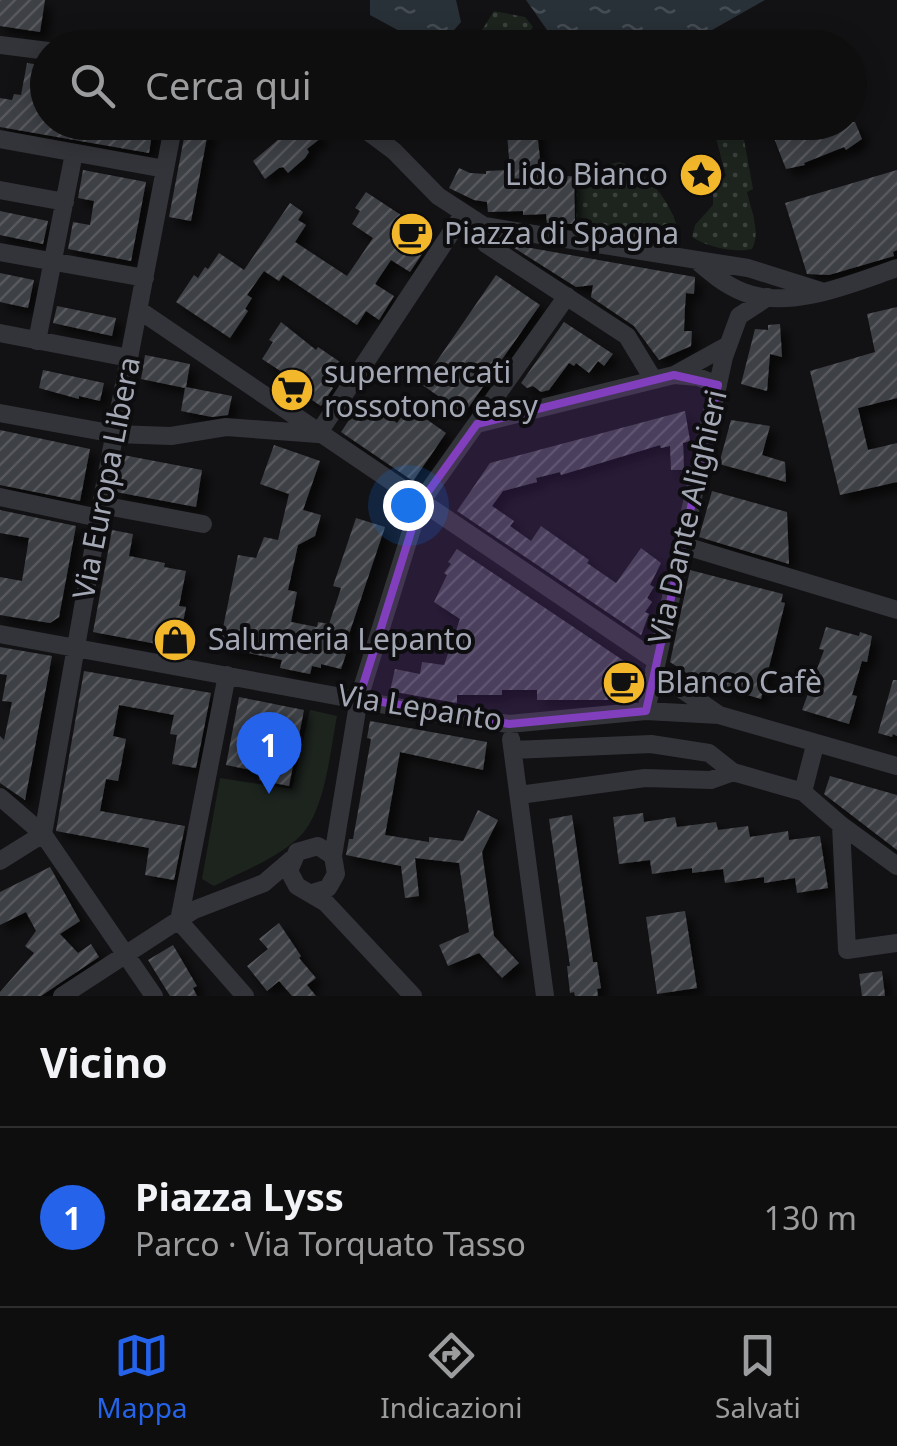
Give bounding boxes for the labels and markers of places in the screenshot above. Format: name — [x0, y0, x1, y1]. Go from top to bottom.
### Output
place icon: Lido Bianco — [678, 152, 724, 198]
place label: Lido Bianco — [505, 153, 668, 194]
cafe icon: Piazza di Spagna — [389, 211, 435, 257]
place label: Piazza di Spagna — [444, 212, 679, 253]
place label: supermercati rossotono easy — [324, 351, 538, 426]
supermarket icon: supermercati rossotono easy — [269, 367, 315, 413]
shop icon: Salumeria Lepanto — [152, 617, 198, 663]
place label: Salumeria Lepanto — [208, 618, 473, 659]
cafe icon: Blanco Cafè — [601, 660, 647, 706]
place label: Blanco Cafè — [656, 661, 822, 702]
pin: 1 — [236, 712, 302, 794]

